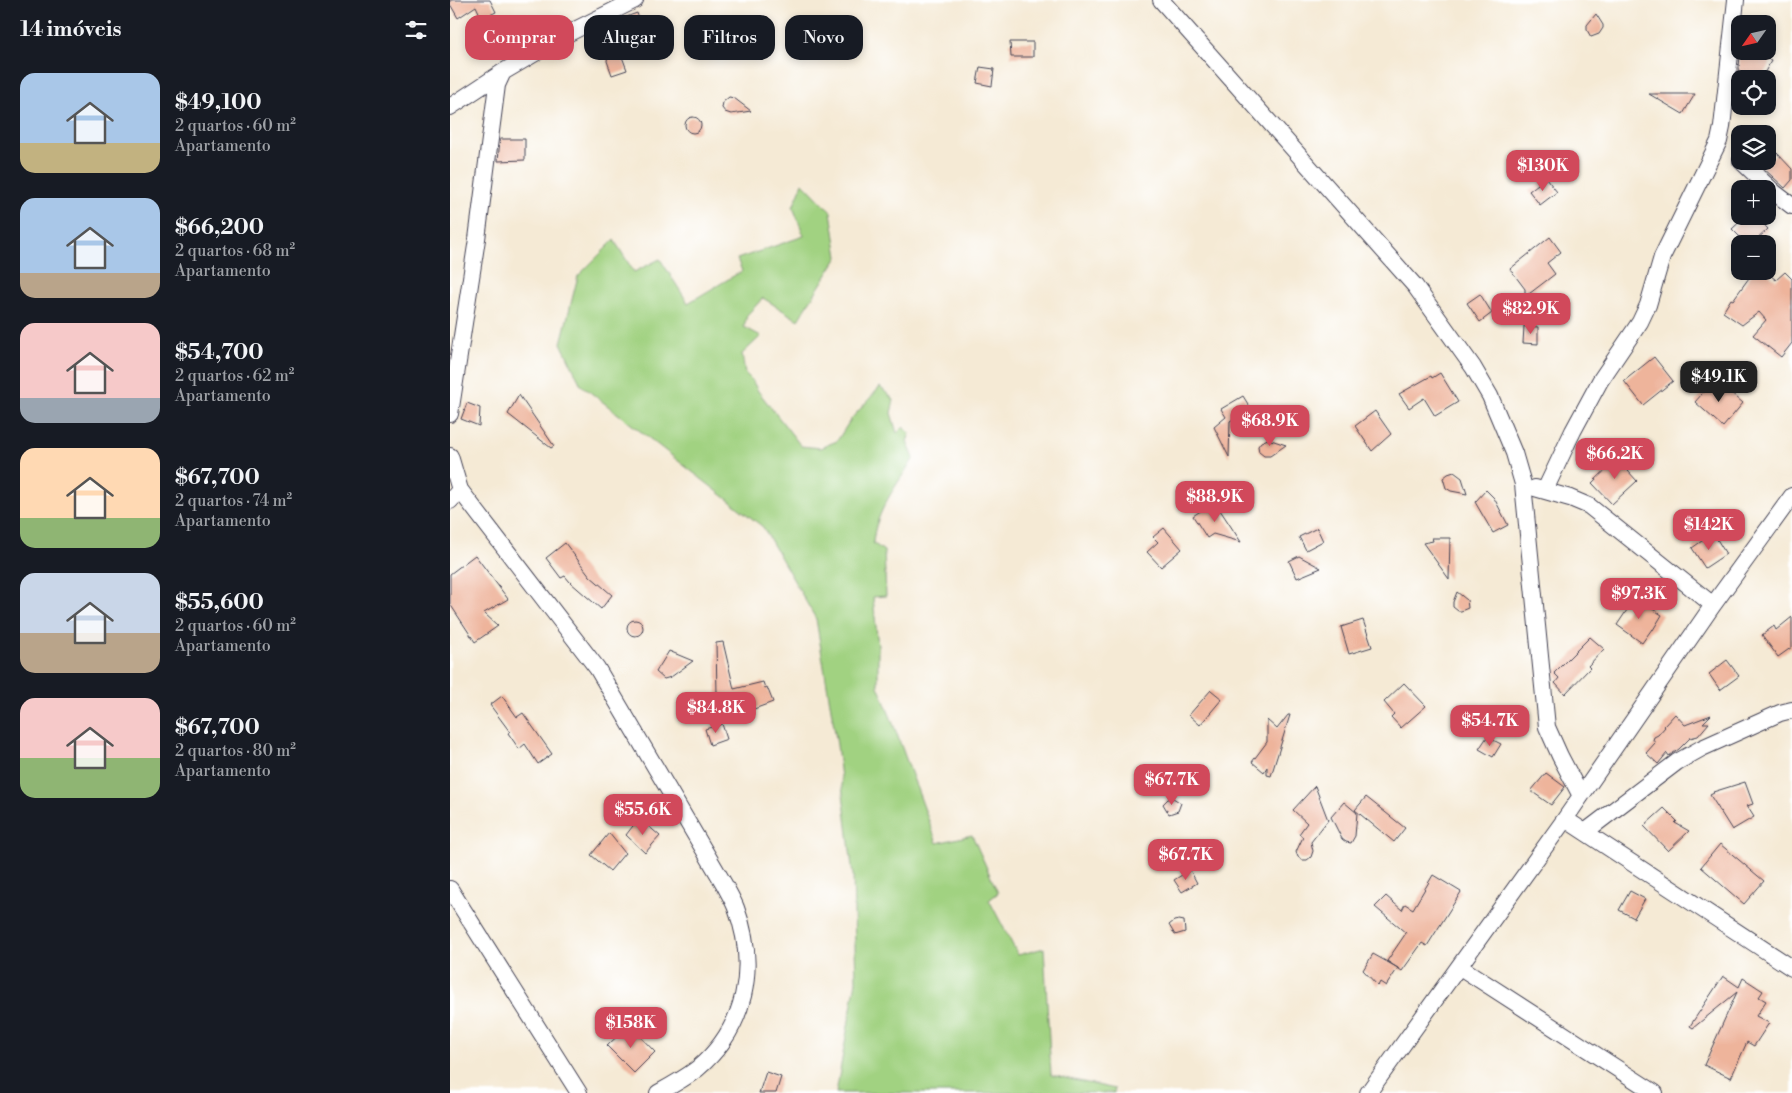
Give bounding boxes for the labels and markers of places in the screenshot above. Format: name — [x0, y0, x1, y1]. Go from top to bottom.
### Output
pin: $130K — [1508, 150, 1578, 192]
pin: $82.9K — [1490, 292, 1572, 335]
pin: $49.1K — [1678, 360, 1760, 403]
pin: $68.9K — [1229, 404, 1311, 447]
pin: $66.2K — [1574, 438, 1656, 480]
pin: $88.9K — [1174, 480, 1256, 523]
pin: $142K — [1674, 508, 1744, 551]
pin: $97.3K — [1598, 578, 1680, 620]
pin: $84.8K — [675, 692, 757, 734]
pin: $54.7K — [1449, 704, 1531, 747]
pin: $67.7K — [1131, 764, 1213, 806]
pin: $55.6K — [602, 794, 684, 836]
pin: $67.7K — [1145, 838, 1227, 881]
pin: $158K — [596, 1006, 666, 1049]

